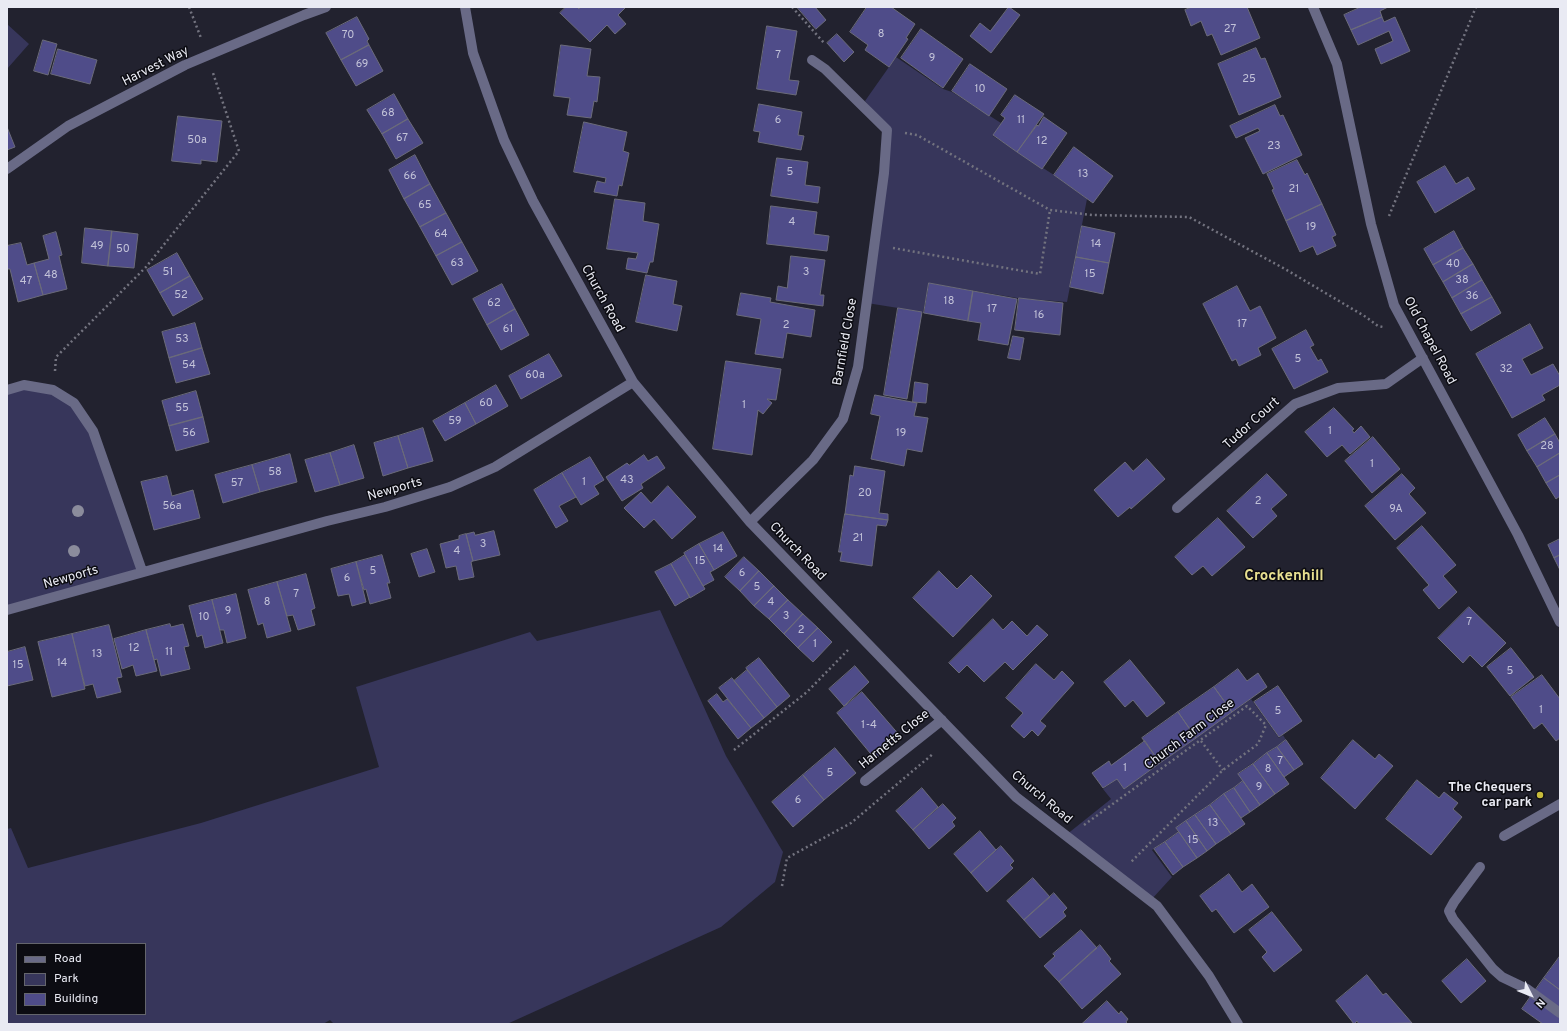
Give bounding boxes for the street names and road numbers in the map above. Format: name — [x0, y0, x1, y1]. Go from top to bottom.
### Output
street label: Harvest Way — [120, 44, 192, 90]
street label: Church Road — [577, 262, 627, 336]
street label: Old Chapel Road — [1399, 294, 1459, 388]
street label: Barnfield Close — [831, 297, 861, 387]
street label: Tudor Court — [1221, 395, 1283, 453]
street label: Newports — [366, 475, 424, 505]
street label: Church Road — [765, 520, 829, 584]
street label: Newports — [42, 563, 100, 593]
street label: Church Farm Close — [1142, 696, 1238, 774]
street label: Harnetts Close — [857, 707, 933, 773]
street label: Church Road — [1007, 768, 1075, 828]

